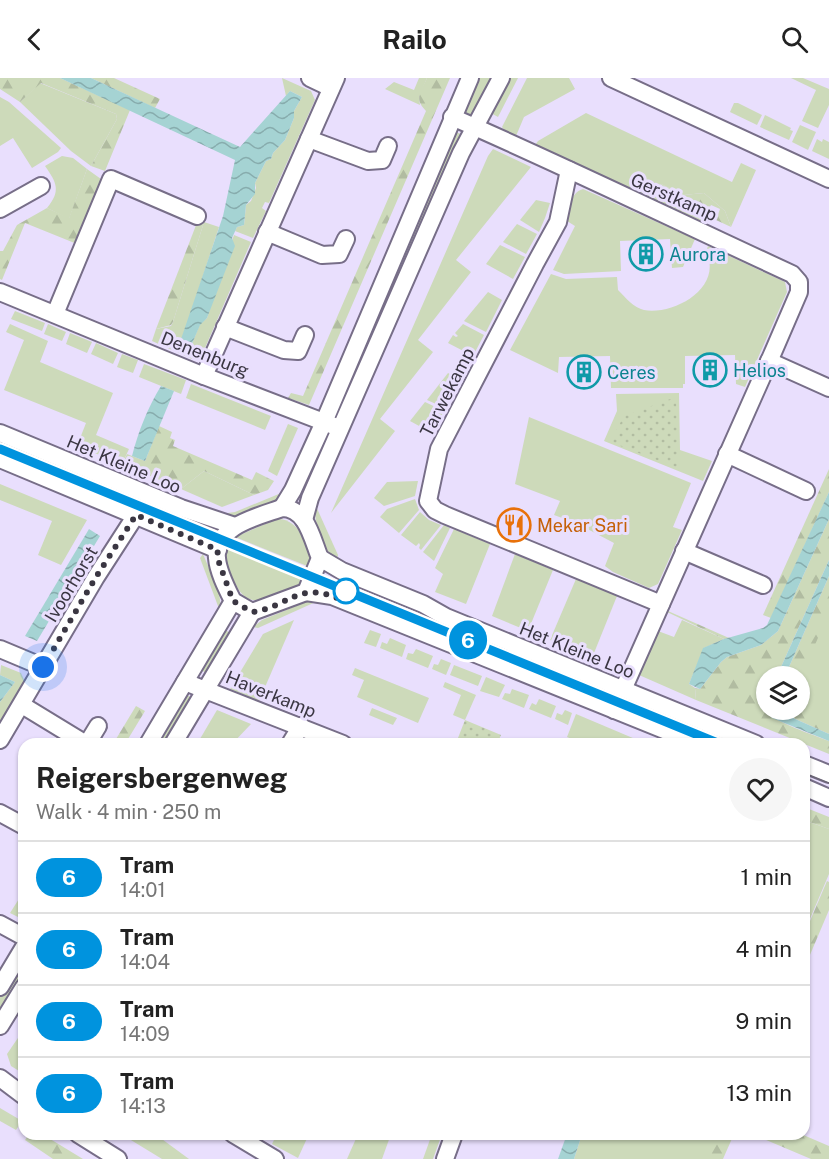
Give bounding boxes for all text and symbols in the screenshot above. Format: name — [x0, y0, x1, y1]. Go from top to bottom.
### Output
icon: back — [18, 23, 51, 56]
text: Railo — [382, 23, 447, 55]
icon: search — [778, 23, 811, 56]
street label: Gerstkamp — [628, 169, 720, 225]
building icon: Aurora — [628, 236, 664, 272]
place label: Aurora — [669, 244, 726, 265]
street label: Denenburg — [158, 327, 252, 381]
street label: Tarwekamp — [416, 344, 478, 440]
building icon: Helios — [692, 352, 728, 388]
building icon: Ceres — [566, 354, 602, 390]
place label: Helios — [733, 360, 786, 381]
place label: Ceres — [607, 362, 656, 383]
street label: Het Kleine Loo — [64, 430, 184, 498]
restaurant icon: Mekar Sari — [496, 507, 532, 543]
place label: Mekar Sari — [537, 515, 628, 536]
street label: Ivoorhorst — [40, 542, 102, 626]
unlabelled marker — [333, 578, 359, 604]
street label: Het Kleine Loo — [516, 617, 638, 683]
line badge: 6 — [448, 620, 488, 660]
text: 6 — [461, 628, 475, 653]
your location — [28, 652, 58, 682]
street label: Haverkamp — [223, 666, 319, 722]
map controls — [756, 666, 810, 720]
button: layers — [756, 666, 810, 720]
button: heart — [729, 758, 792, 821]
text: Reigersbergenweg — [36, 761, 287, 794]
text: Walk · 4 min · 250 m — [36, 800, 221, 824]
text: Tram — [120, 852, 174, 878]
text: 1 min — [740, 864, 792, 890]
text: 6 — [62, 865, 76, 890]
text: 14:01 — [120, 878, 166, 902]
text: Tram — [120, 924, 174, 950]
text: 4 min — [736, 936, 792, 962]
text: 6 — [62, 937, 76, 962]
text: 14:04 — [120, 950, 170, 974]
text: Tram — [120, 996, 174, 1022]
text: 9 min — [736, 1008, 792, 1034]
text: 6 — [62, 1009, 76, 1034]
text: 14:09 — [120, 1022, 170, 1046]
text: Tram — [120, 1068, 174, 1094]
text: 13 min — [727, 1080, 792, 1106]
text: 6 — [62, 1081, 76, 1106]
text: 14:13 — [120, 1094, 166, 1118]

